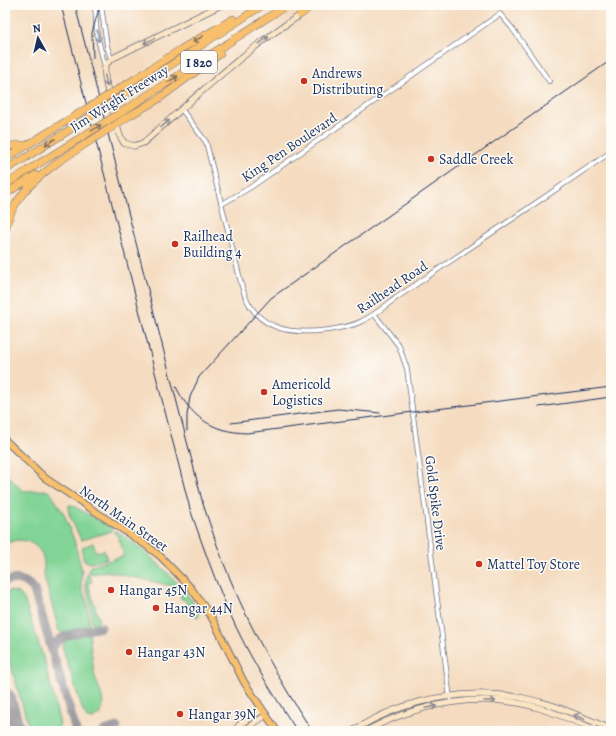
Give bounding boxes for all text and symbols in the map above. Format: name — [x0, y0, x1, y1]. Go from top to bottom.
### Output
north arrow — [18, 18, 58, 58]
text: N — [32, 21, 42, 37]
one-way arrow — [94, 29, 102, 42]
one-way arrow — [192, 36, 204, 44]
one-way arrow — [259, 36, 270, 45]
one-way arrow — [143, 38, 155, 45]
road number: I 820 — [181, 51, 217, 73]
street label: Jim Wright Freeway — [66, 60, 173, 136]
place label: Andrews Distributing — [311, 64, 383, 99]
one-way arrow — [102, 74, 110, 87]
one-way arrow — [167, 75, 178, 83]
marker: Andrews Distributing — [299, 76, 309, 86]
street label: King Pen Boulevard — [238, 108, 341, 187]
one-way arrow — [160, 120, 170, 129]
one-way arrow — [90, 124, 101, 132]
one-way arrow — [45, 138, 56, 146]
place label: Saddle Creek — [439, 150, 513, 169]
marker: Saddle Creek — [426, 154, 436, 164]
place label: Railhead Building 4 — [183, 227, 242, 262]
marker: Railhead Building 4 — [170, 239, 180, 249]
street label: Railhead Road — [353, 256, 432, 318]
place label: Americold Logistics — [271, 375, 331, 410]
marker: Americold Logistics — [259, 387, 269, 397]
street label: Gold Spike Drive — [420, 454, 451, 552]
street label: North Main Street — [76, 481, 172, 556]
place label: Mattel Toy Store — [487, 555, 580, 574]
marker: Mattel Toy Store — [474, 559, 484, 569]
place label: Hangar 45N — [119, 581, 187, 600]
marker: Hangar 45N — [106, 585, 116, 595]
place label: Hangar 44N — [164, 599, 233, 618]
marker: Hangar 44N — [151, 603, 161, 613]
place label: Hangar 43N — [137, 643, 205, 662]
marker: Hangar 43N — [124, 647, 134, 657]
one-way arrow — [483, 698, 496, 705]
one-way arrow — [424, 702, 437, 710]
place label: Hangar 39N — [188, 705, 256, 724]
marker: Hangar 39N — [175, 709, 185, 719]
one-way arrow — [574, 712, 586, 720]

